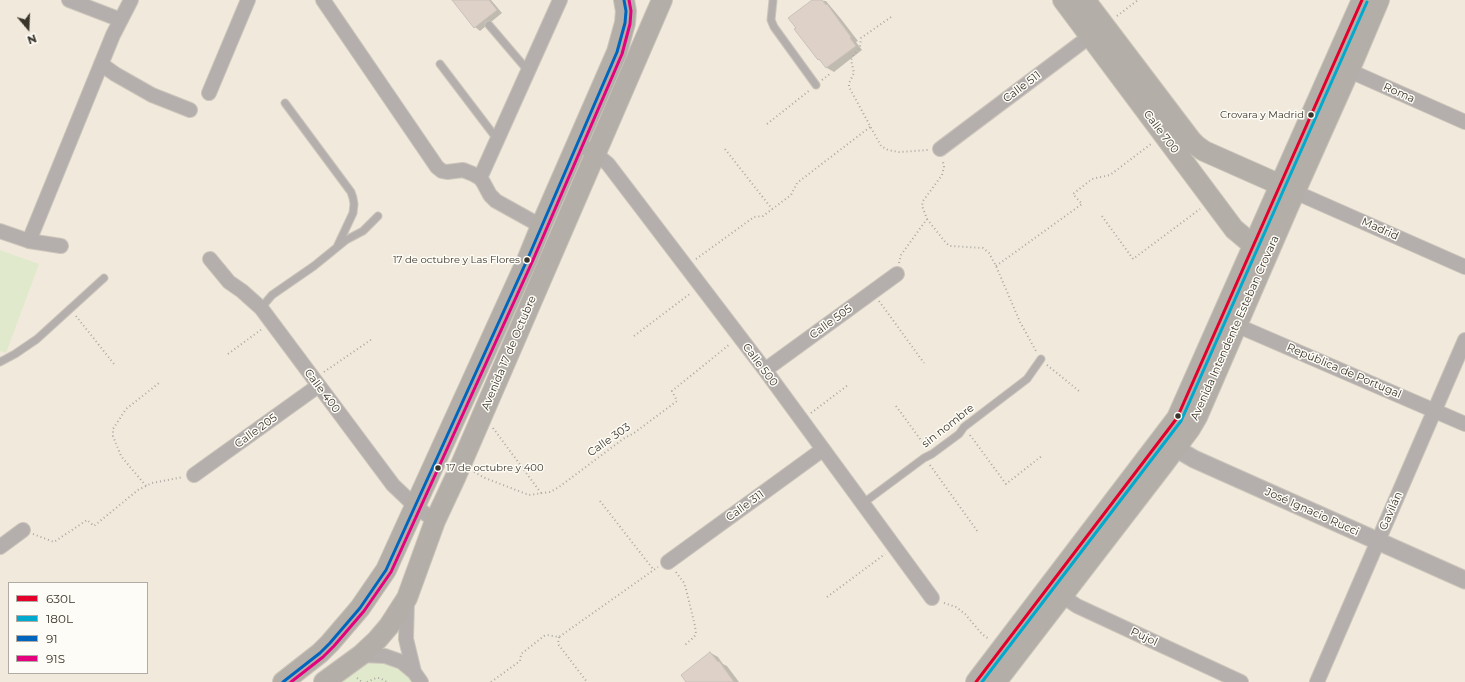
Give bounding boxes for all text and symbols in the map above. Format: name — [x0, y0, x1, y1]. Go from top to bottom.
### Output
north arrow — [8, 8, 48, 48]
text: N — [25, 31, 38, 47]
street label: Calle 511 — [1001, 69, 1043, 105]
street label: Roma — [1381, 80, 1417, 106]
street label: Calle 700 — [1141, 108, 1181, 156]
place label: Crovara y Madrid — [1220, 109, 1304, 121]
marker: Crovara y Madrid — [1306, 110, 1316, 120]
street label: Madrid — [1359, 215, 1401, 243]
street label: Avenida Intendente Esteban Crovara — [1188, 234, 1282, 422]
place label: 17 de octubre y Las Flores — [393, 254, 520, 266]
marker: 17 de octubre y Las Flores — [522, 255, 532, 265]
street label: Avenida 17 de Octubre — [479, 294, 539, 412]
street label: Calle 505 — [807, 302, 855, 342]
street label: Calle 500 — [740, 341, 780, 389]
street label: República de Portugal — [1285, 341, 1403, 401]
street label: Calle 400 — [301, 366, 343, 416]
street label: sin nombre — [919, 401, 977, 451]
street label: Calle 205 — [232, 411, 280, 451]
unlabelled marker — [1173, 411, 1183, 421]
street label: Calle 303 — [585, 420, 633, 460]
place label: 17 de octubre y 400 — [446, 462, 544, 474]
marker: 17 de octubre y 400 — [433, 463, 443, 473]
street label: José Ignacio Rucci — [1263, 485, 1361, 539]
street label: Calle 311 — [723, 488, 767, 524]
street label: Gavilán — [1377, 490, 1405, 532]
legend — [8, 582, 148, 674]
text: 630L — [46, 591, 75, 606]
text: 180L — [46, 611, 73, 626]
street label: Pujol — [1128, 625, 1160, 649]
text: 91 — [46, 631, 58, 646]
text: 91S — [46, 651, 65, 666]

